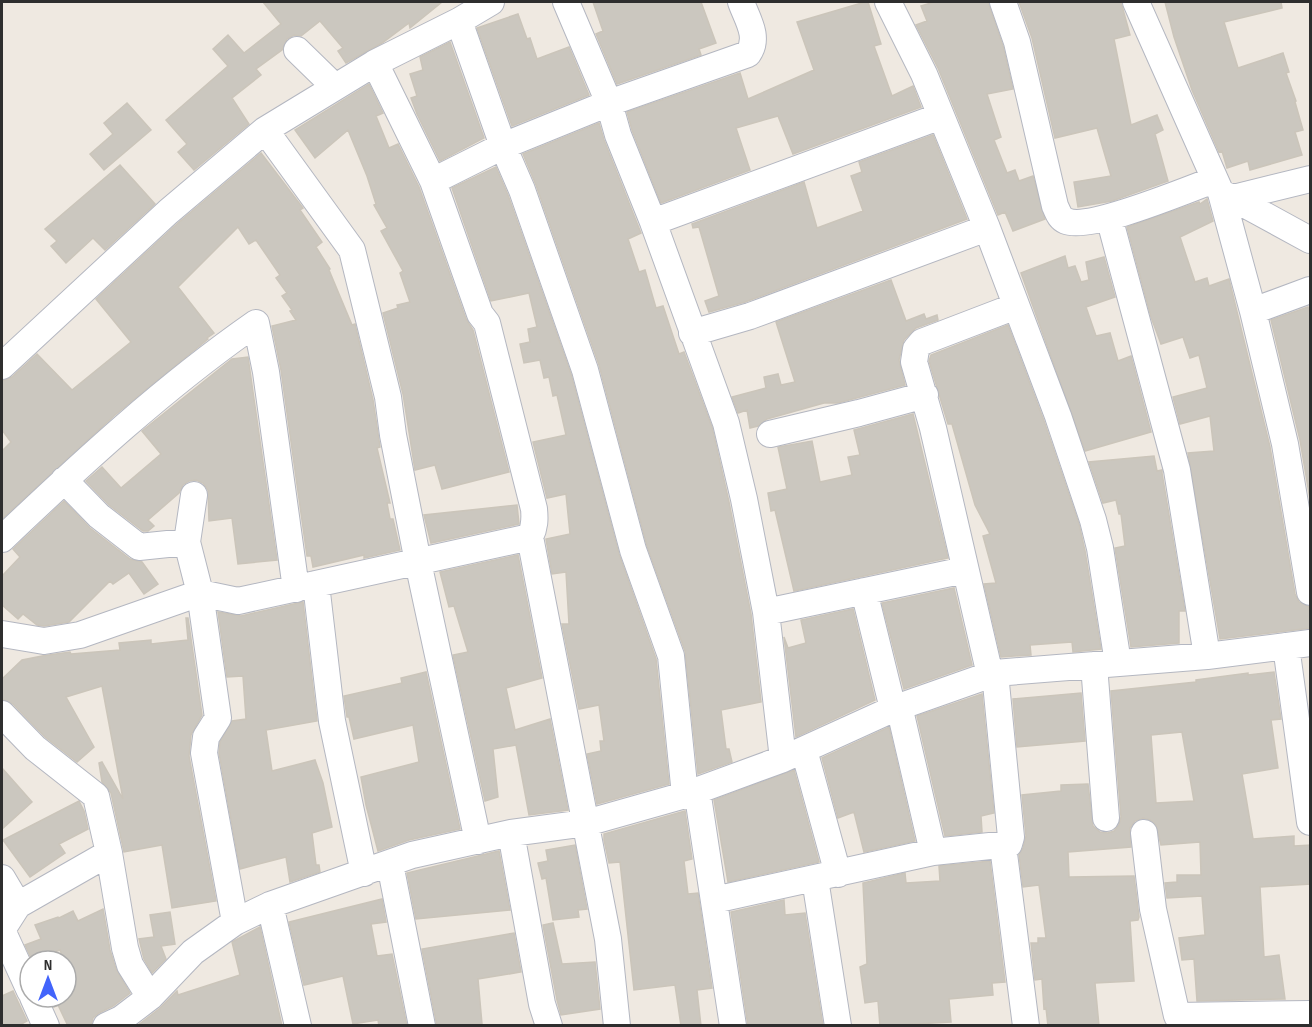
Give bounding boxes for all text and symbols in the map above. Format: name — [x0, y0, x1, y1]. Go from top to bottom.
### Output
north arrow — [18, 949, 78, 1009]
text: N — [44, 956, 52, 975]

